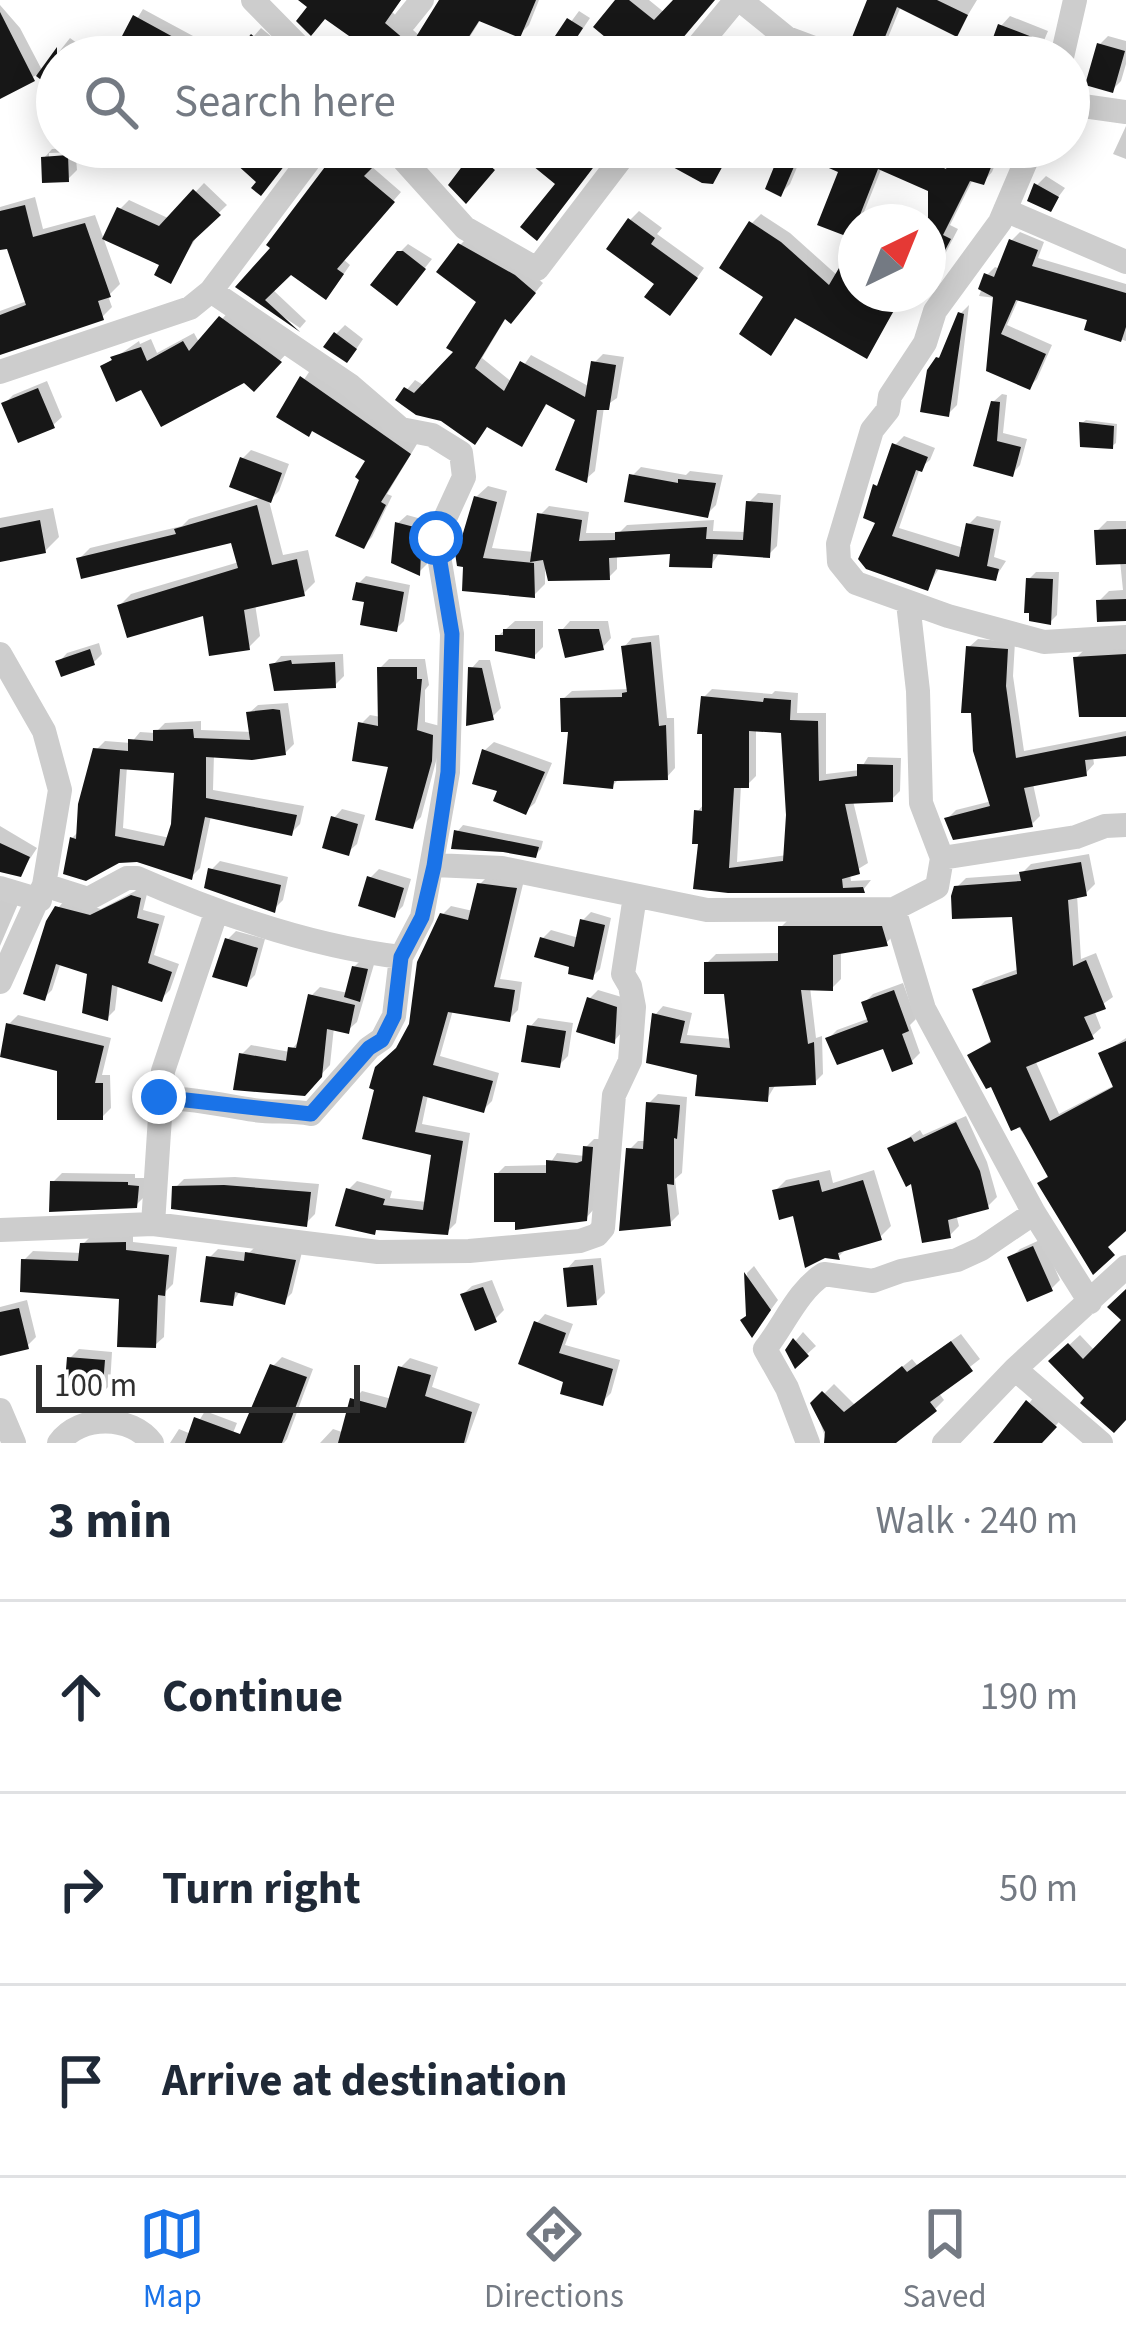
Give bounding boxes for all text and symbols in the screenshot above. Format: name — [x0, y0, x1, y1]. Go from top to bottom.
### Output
search box — [36, 36, 1090, 168]
icon: search — [78, 69, 144, 135]
text: Search here — [174, 70, 396, 134]
north arrow — [838, 204, 946, 312]
route start — [409, 511, 463, 565]
route end — [132, 1070, 186, 1124]
scale bar — [36, 1359, 360, 1412]
text: 100 m — [54, 1362, 137, 1409]
text: 3 min — [48, 1485, 172, 1557]
text: Walk · 240 m — [875, 1493, 1078, 1549]
icon: ahead — [48, 1664, 114, 1730]
text: Continue — [162, 1665, 343, 1729]
text: 190 m — [980, 1669, 1078, 1725]
icon: right — [48, 1856, 114, 1922]
text: Turn right — [162, 1857, 361, 1921]
text: 50 m — [999, 1861, 1078, 1917]
icon: arrive — [48, 2048, 114, 2114]
text: Arrive at destination — [162, 2049, 567, 2113]
tab: Map — [139, 2201, 205, 2320]
tab: Directions — [484, 2201, 624, 2320]
tab: Saved — [902, 2201, 987, 2320]

